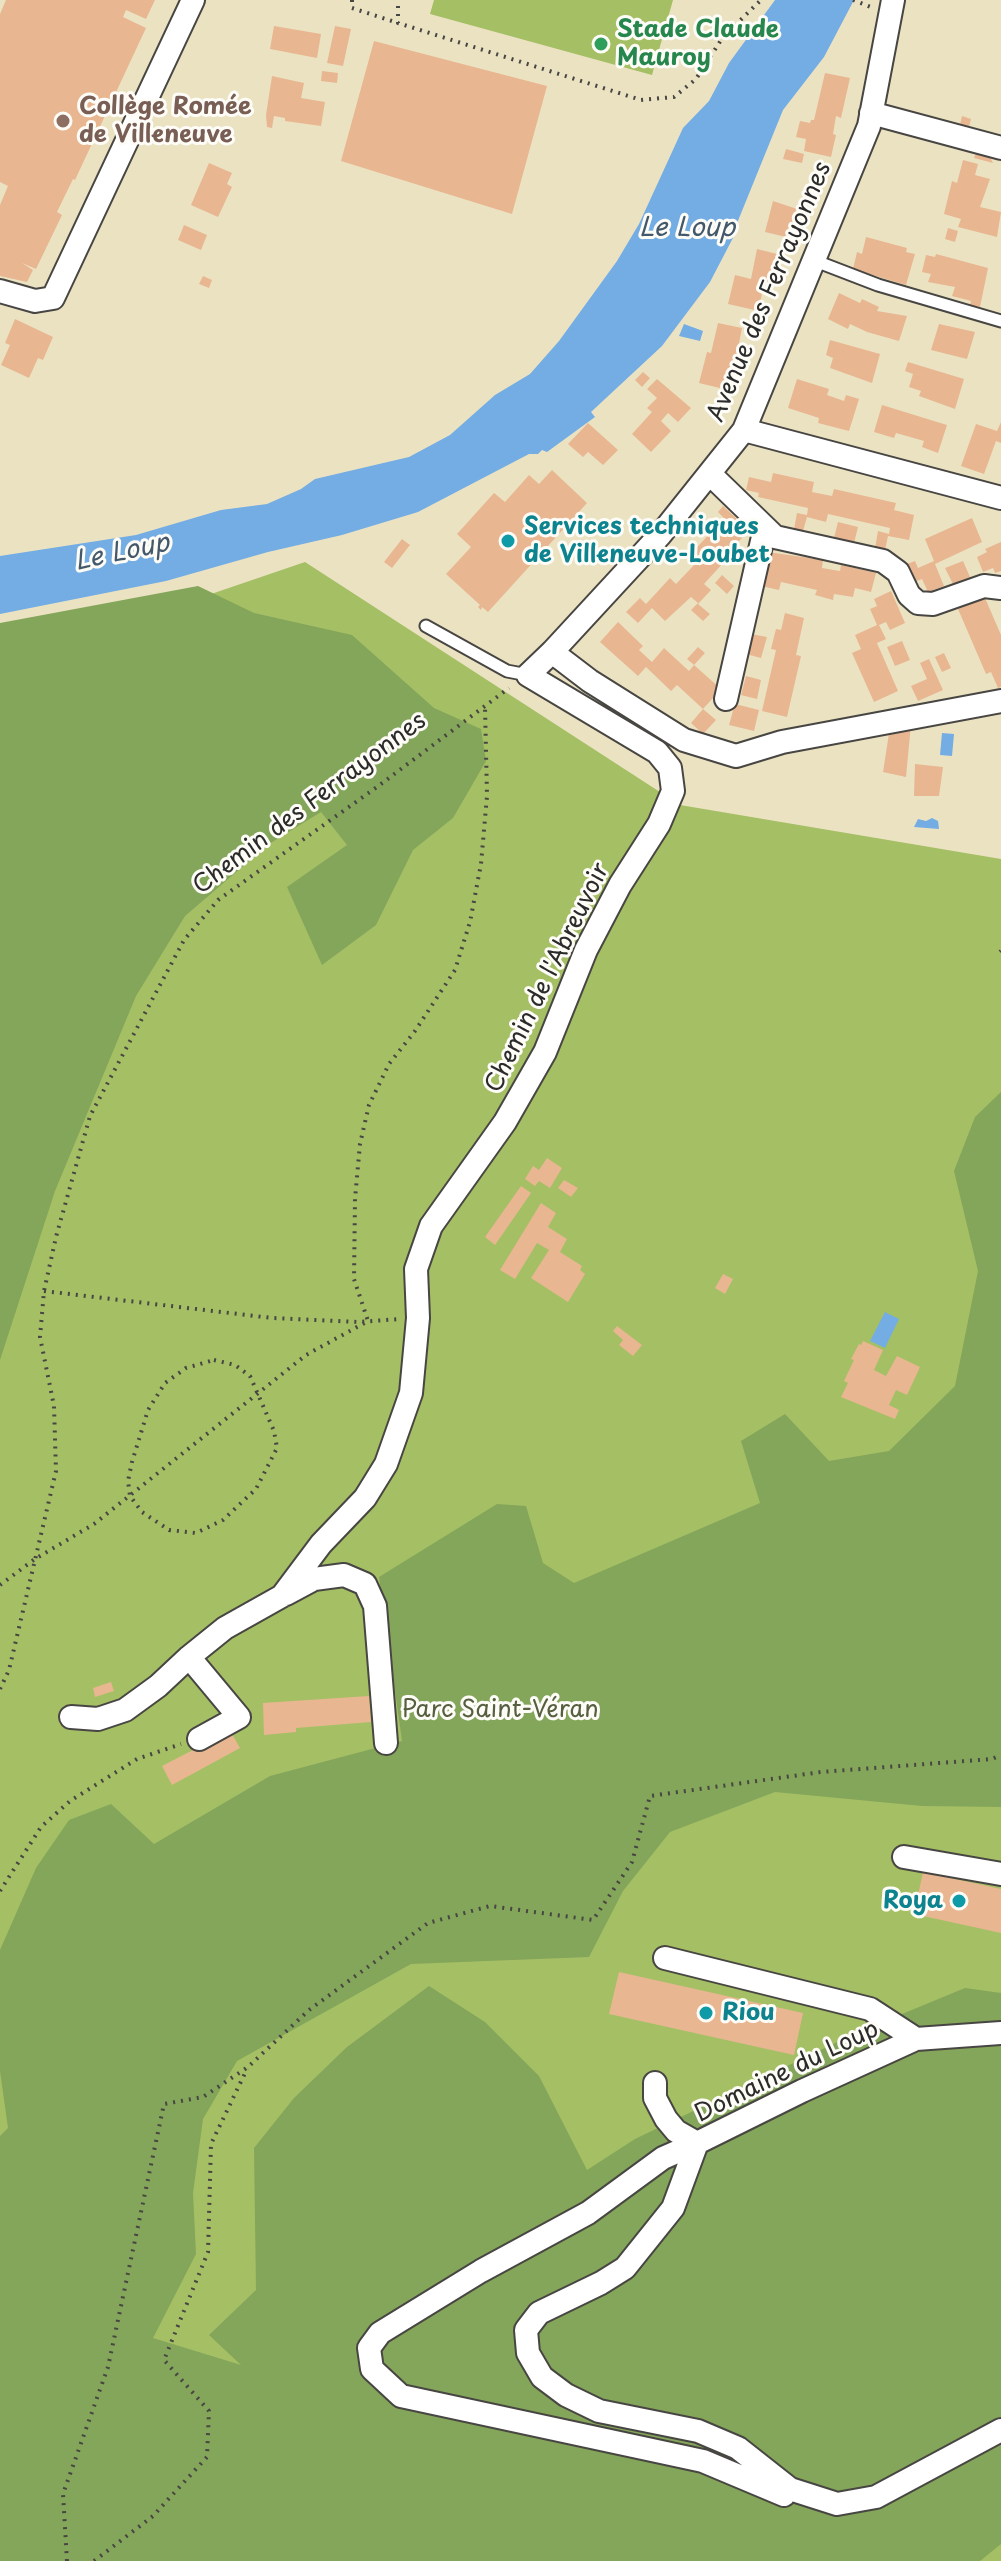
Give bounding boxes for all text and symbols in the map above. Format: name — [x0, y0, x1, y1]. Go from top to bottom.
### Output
place label: Stade Claude Mauroy — [617, 16, 779, 72]
marker: Stade Claude Mauroy — [592, 35, 610, 53]
place label: Collège Romée de Villeneuve — [79, 93, 252, 149]
marker: Collège Romée de Villeneuve — [54, 112, 72, 130]
street label: Avenue des Ferrayonnes — [702, 158, 838, 426]
water label: Le Loup — [639, 213, 735, 245]
place label: Services techniques de Villeneuve-Loubet — [524, 513, 770, 569]
water label: Le Loup — [72, 528, 172, 578]
marker: Services techniques de Villeneuve-Loubet — [499, 532, 517, 550]
street label: Chemin des Ferrayonnes — [188, 707, 432, 901]
street label: Chemin de l'Abreuvoir — [480, 859, 616, 1097]
park label: Parc Saint-Véran — [401, 1696, 599, 1724]
place label: Roya — [883, 1887, 943, 1915]
marker: Roya — [950, 1892, 968, 1910]
place label: Riou — [722, 1999, 775, 2027]
marker: Riou — [697, 2004, 715, 2022]
street label: Domaine du Loup — [690, 2015, 884, 2129]

